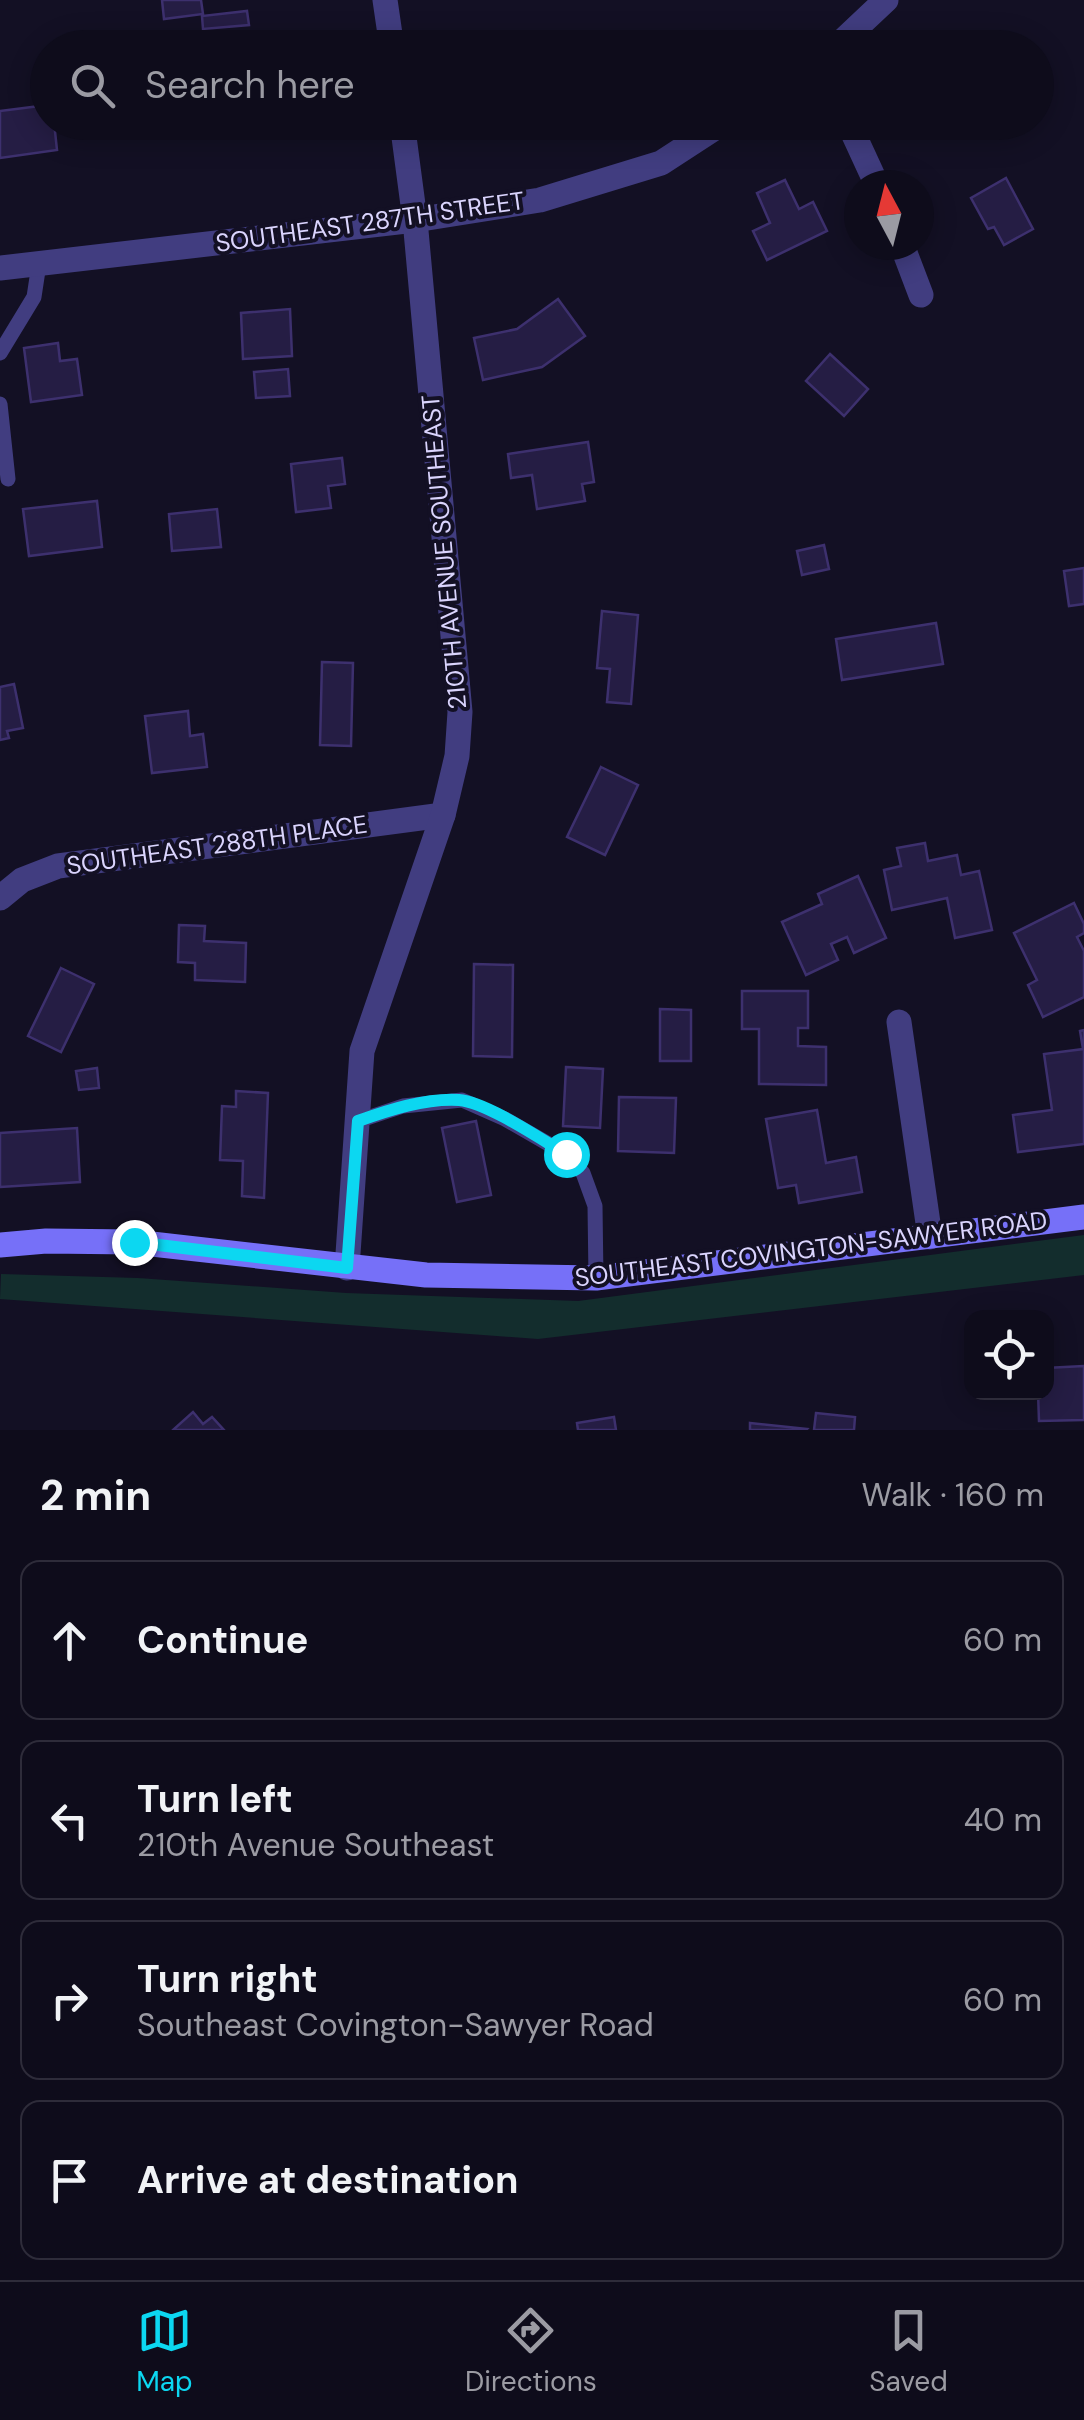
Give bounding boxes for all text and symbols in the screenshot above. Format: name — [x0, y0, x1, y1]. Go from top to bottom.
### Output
search box — [30, 30, 1054, 140]
icon: search — [65, 58, 120, 113]
text: Search here — [145, 60, 355, 110]
north arrow — [844, 170, 934, 260]
street label: SOUTHEAST 287TH STREET — [213, 184, 527, 260]
street label: 210TH AVENUE SOUTHEAST — [414, 393, 474, 711]
street label: SOUTHEAST 288TH PLACE — [65, 808, 369, 882]
route start — [544, 1132, 590, 1178]
street label: SOUTHEAST COVINGTON-SAWYER ROAD — [573, 1204, 1049, 1294]
route end — [112, 1220, 158, 1266]
map controls — [964, 1310, 1054, 1400]
button: locate — [964, 1310, 1054, 1400]
text: 2 min — [40, 1468, 151, 1523]
text: Walk · 160 m — [862, 1474, 1044, 1516]
icon: ahead — [42, 1613, 97, 1668]
text: Continue — [137, 1615, 308, 1665]
text: 60 m — [963, 1619, 1042, 1661]
text: Turn left — [137, 1774, 293, 1824]
icon: left — [42, 1793, 97, 1848]
text: 40 m — [964, 1799, 1042, 1841]
text: 210th Avenue Southeast — [137, 1824, 494, 1866]
text: Turn right — [137, 1954, 318, 2004]
icon: right — [42, 1973, 97, 2028]
text: 60 m — [963, 1979, 1042, 2021]
text: Southeast Covington-Sawyer Road — [137, 2004, 654, 2046]
icon: arrive — [42, 2153, 97, 2208]
text: Arrive at destination — [137, 2155, 519, 2205]
tab: Map — [136, 2303, 193, 2400]
tab: Directions — [465, 2303, 597, 2400]
tab: Saved — [869, 2303, 948, 2400]

